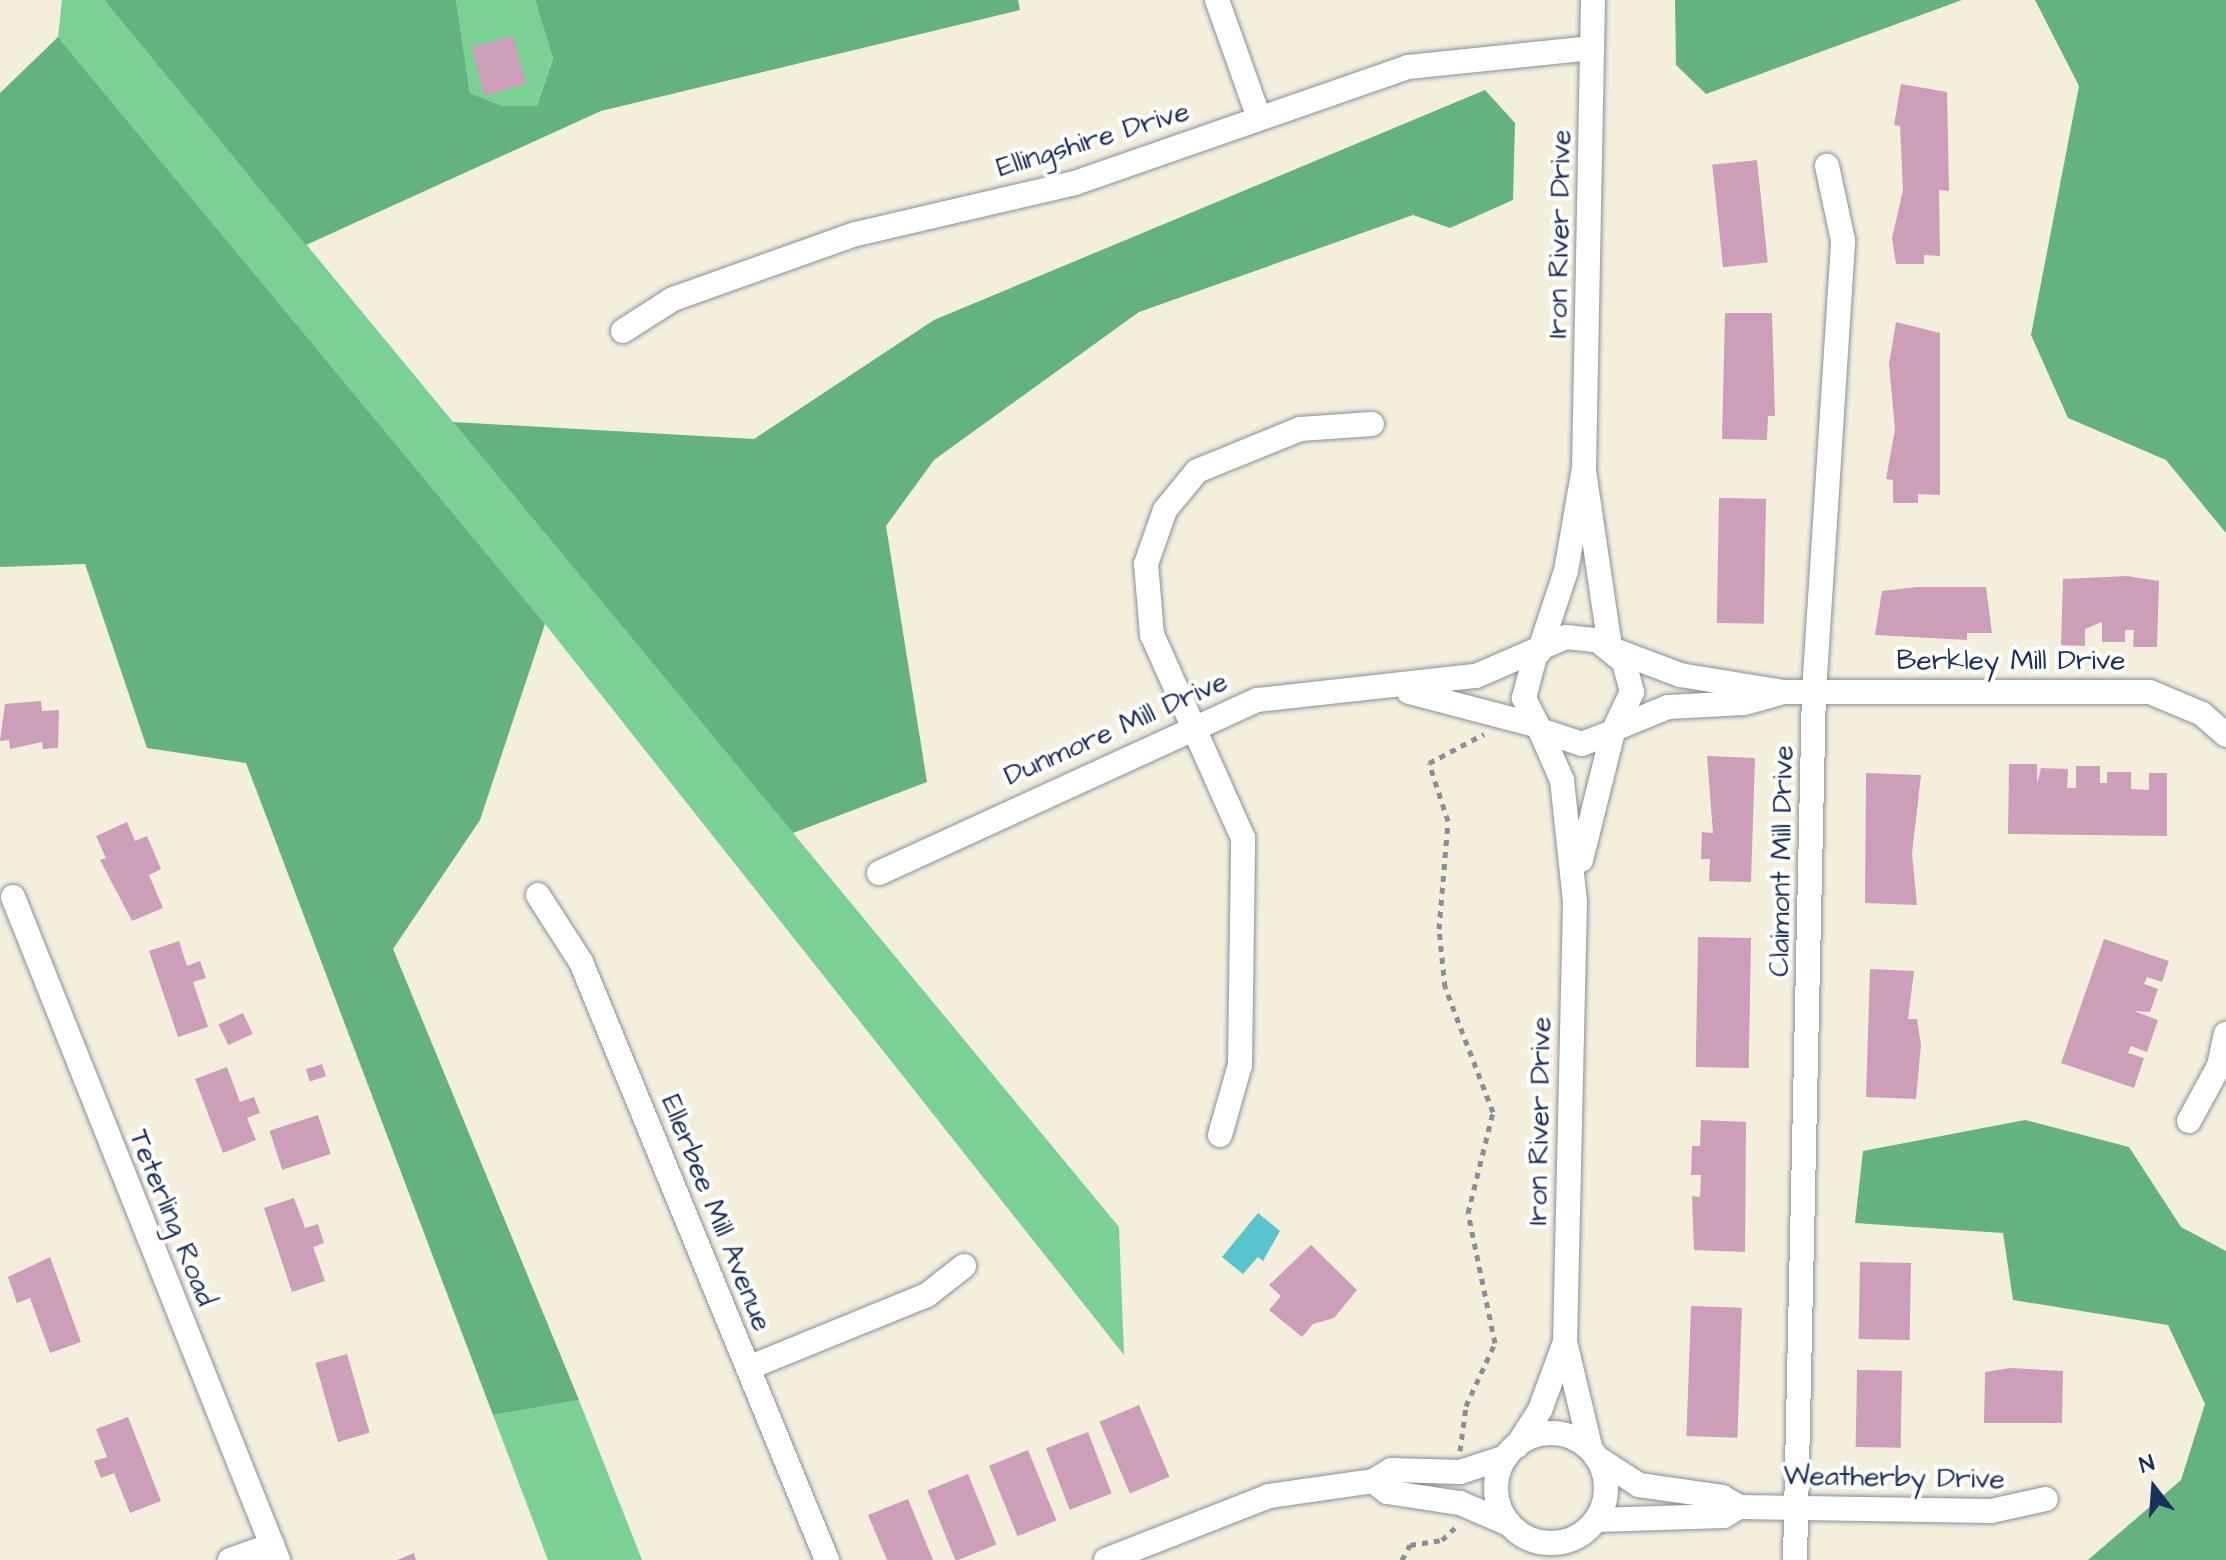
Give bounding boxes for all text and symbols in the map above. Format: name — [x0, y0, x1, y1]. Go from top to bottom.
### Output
street label: Ellingshire Drive — [993, 95, 1193, 185]
street label: Iron River Drive — [1541, 129, 1579, 339]
street label: Berkley Mill Drive — [1897, 644, 2125, 678]
street label: Dunmore Mill Drive — [999, 665, 1233, 793]
street label: Claimont Mill Drive — [1763, 745, 1801, 977]
street label: Iron River Drive — [1521, 1016, 1559, 1226]
street label: Ellerbee Mill Avenue — [653, 1090, 779, 1336]
street label: Teterling Road — [121, 1125, 223, 1311]
north arrow — [2114, 1448, 2194, 1528]
text: N — [2136, 1448, 2158, 1481]
street label: Weatherby Drive — [1783, 1459, 2005, 1497]

